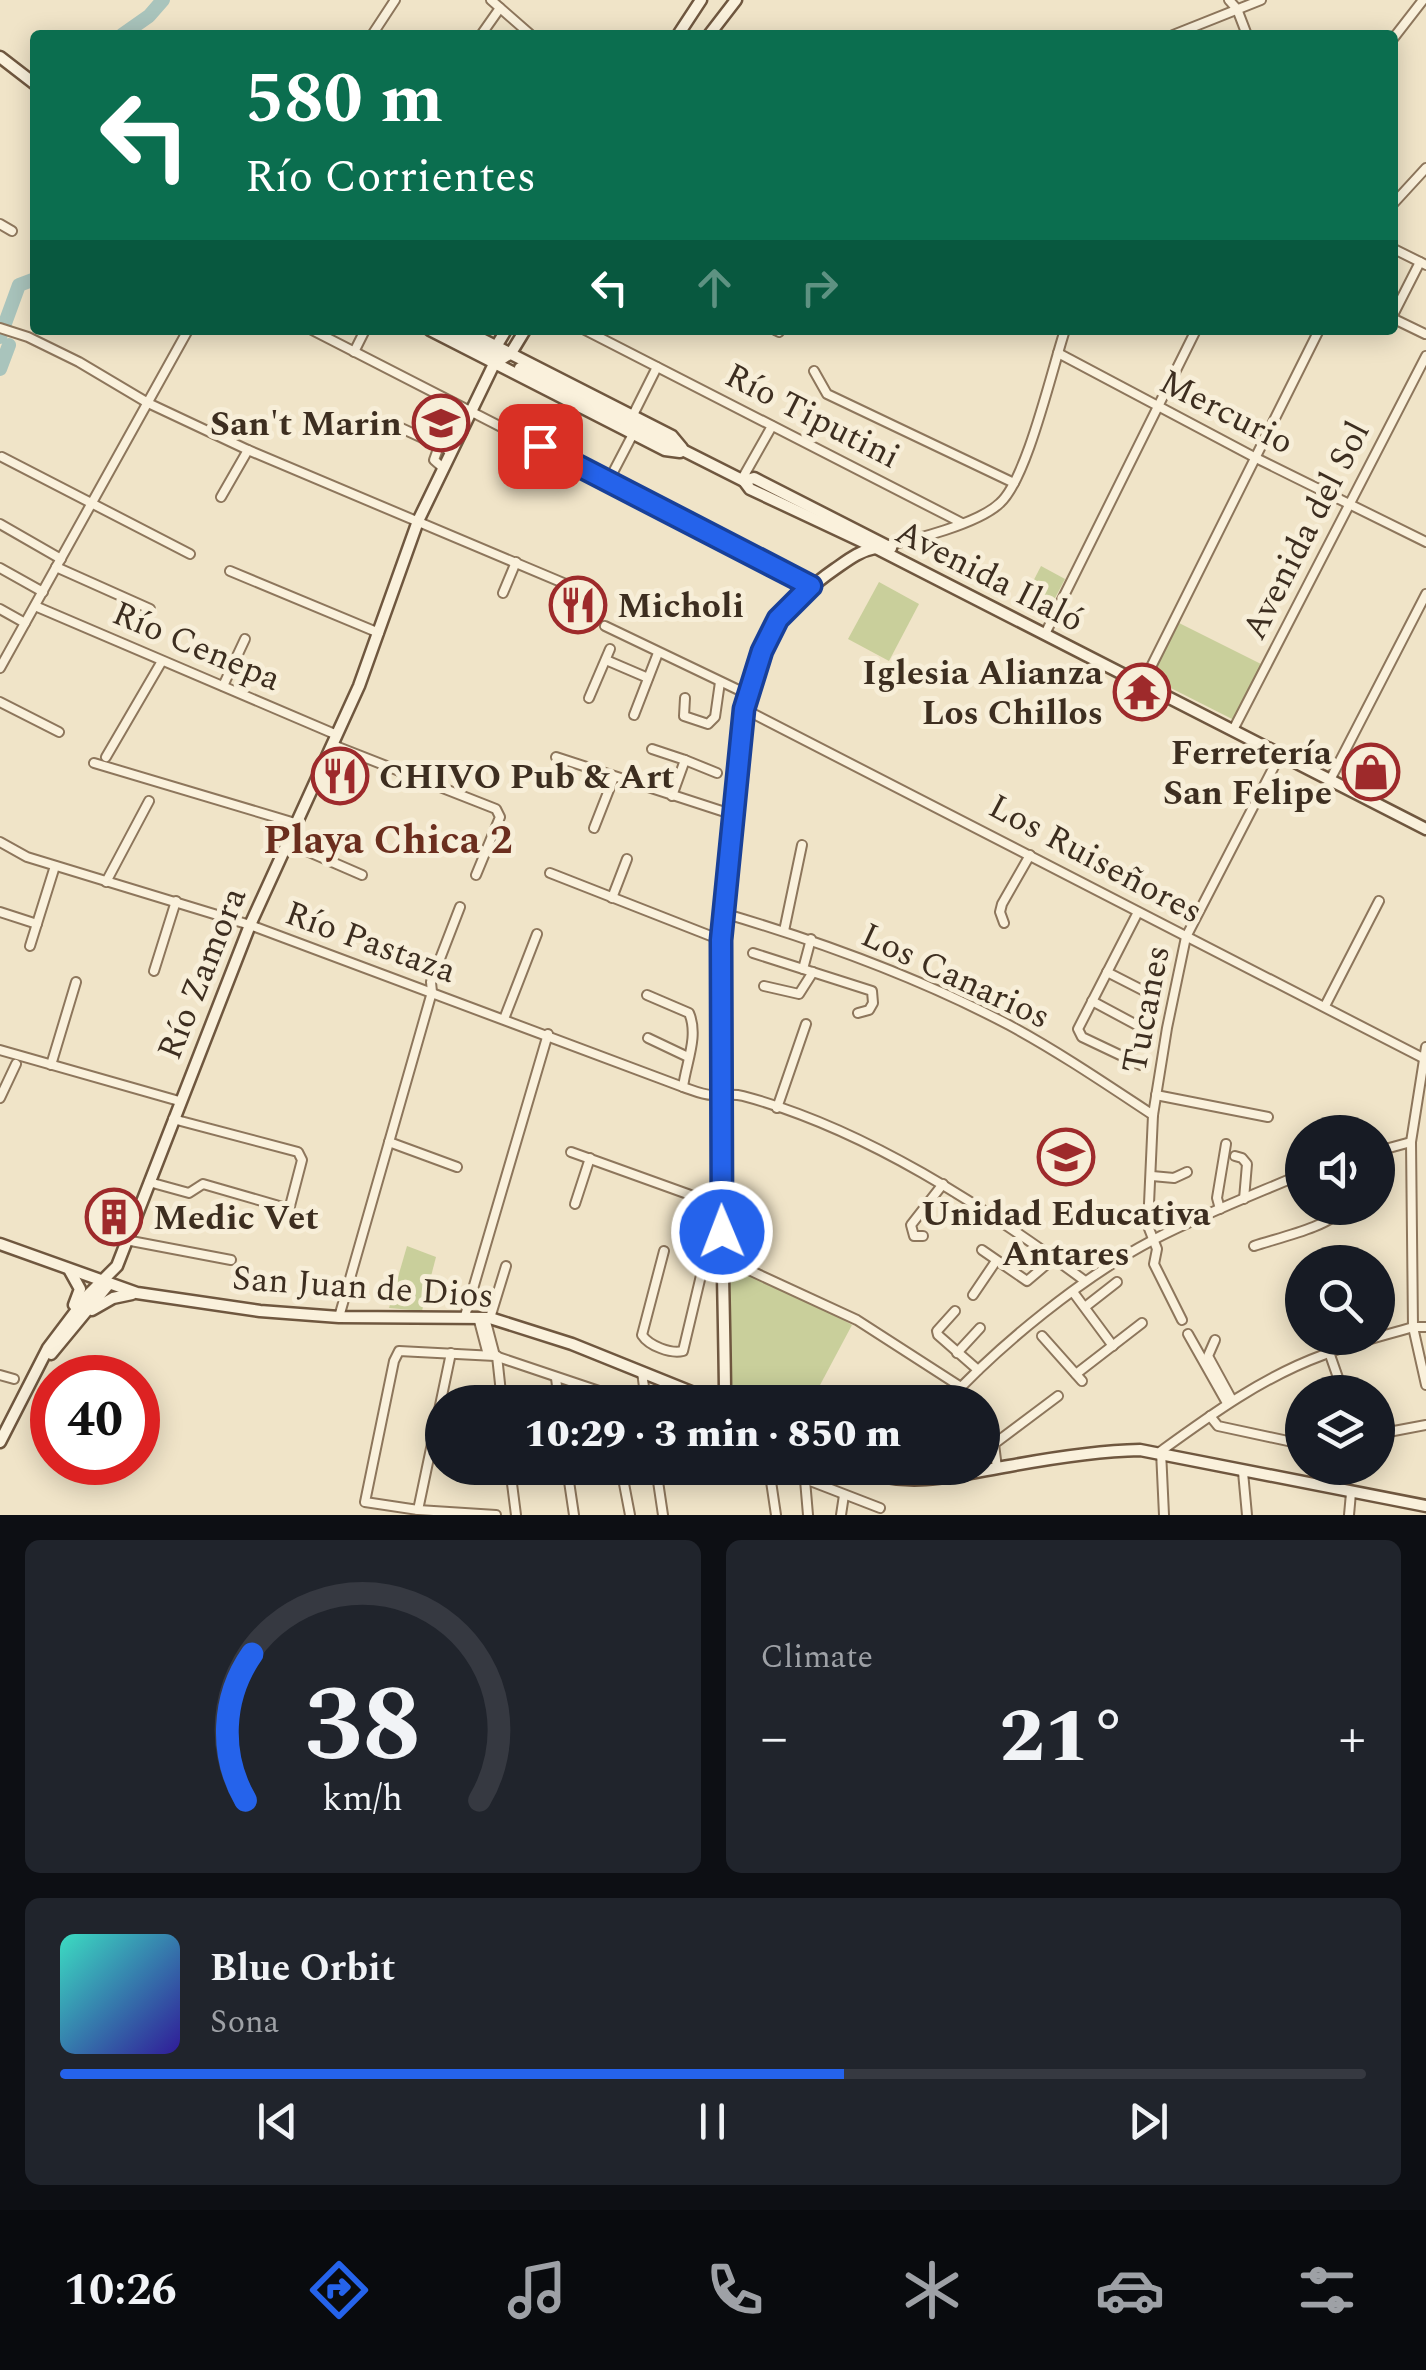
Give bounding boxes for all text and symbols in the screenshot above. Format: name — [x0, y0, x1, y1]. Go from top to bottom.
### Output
text: 580 m — [245, 47, 443, 153]
icon: left — [80, 70, 210, 200]
text: Río Corrientes — [245, 143, 536, 212]
icon: left — [582, 260, 637, 315]
icon: ahead — [687, 260, 742, 315]
icon: right — [792, 260, 847, 315]
street label: Río Tiputini — [716, 350, 909, 483]
street label: Mercurio — [1150, 356, 1303, 469]
school or university icon: San't Marin — [411, 393, 471, 453]
place label: San't Marin — [210, 398, 402, 451]
pin — [498, 404, 583, 489]
street label: Avenida del Sol — [1228, 412, 1384, 649]
icon: arrive — [513, 419, 568, 474]
street label: Avenida Ilaló — [886, 506, 1093, 647]
restaurant icon: Micholi — [548, 575, 608, 635]
place label: Micholi — [617, 580, 744, 633]
street label: Río Cenepa — [104, 587, 289, 706]
place label: Iglesia Alianza Los Chillos — [862, 647, 1103, 740]
temple icon: Iglesia Alianza Los Chillos — [1112, 662, 1172, 722]
place label: Ferretería San Felipe — [1163, 727, 1332, 820]
shop icon: Ferretería San Felipe — [1341, 742, 1401, 802]
restaurant icon: CHIVO Pub & Art — [310, 746, 370, 806]
place label: CHIVO Pub & Art — [379, 751, 675, 804]
street label: Los Ruiseñores — [979, 781, 1212, 938]
district label: Playa Chica 2 — [263, 811, 513, 872]
street label: Río Zamora — [144, 879, 261, 1068]
street label: Río Pastaza — [278, 887, 463, 998]
street label: Los Canarios — [852, 909, 1059, 1043]
street label: Tucanes — [1108, 941, 1185, 1078]
map controls — [1285, 1115, 1395, 1485]
button: sound — [1285, 1115, 1395, 1225]
school or university icon: Unidad Educativa Antares — [1036, 1127, 1096, 1187]
position arrow — [670, 1180, 774, 1284]
building icon: Medic Vet — [84, 1187, 144, 1247]
place label: Unidad Educativa Antares — [921, 1188, 1211, 1281]
place label: Medic Vet — [153, 1192, 319, 1245]
button: search — [1285, 1245, 1395, 1355]
street label: San Juan de Dios — [230, 1252, 495, 1323]
speed limit sign: 40 — [30, 1355, 160, 1485]
button: layers — [1285, 1375, 1395, 1485]
text: 10:29 · 3 min · 850 m — [524, 1406, 901, 1464]
text: Climate — [761, 1633, 873, 1682]
text: 38 — [304, 1648, 421, 1806]
text: 21° — [999, 1681, 1127, 1795]
text: − — [761, 1697, 788, 1780]
text: + — [1338, 1697, 1366, 1780]
text: km/h — [323, 1772, 403, 1827]
text: Blue Orbit — [210, 1940, 395, 1998]
text: Sona — [210, 1998, 279, 2047]
icon: previous — [250, 2094, 305, 2149]
icon: pause — [685, 2094, 740, 2149]
icon: next — [1121, 2094, 1176, 2149]
icon: directions — [304, 2255, 374, 2325]
icon: music — [502, 2255, 572, 2325]
icon: phone — [700, 2255, 770, 2325]
icon: climate — [897, 2255, 967, 2325]
icon: car — [1095, 2255, 1165, 2325]
icon: filters — [1292, 2255, 1362, 2325]
text: 10:26 — [64, 2256, 177, 2325]

